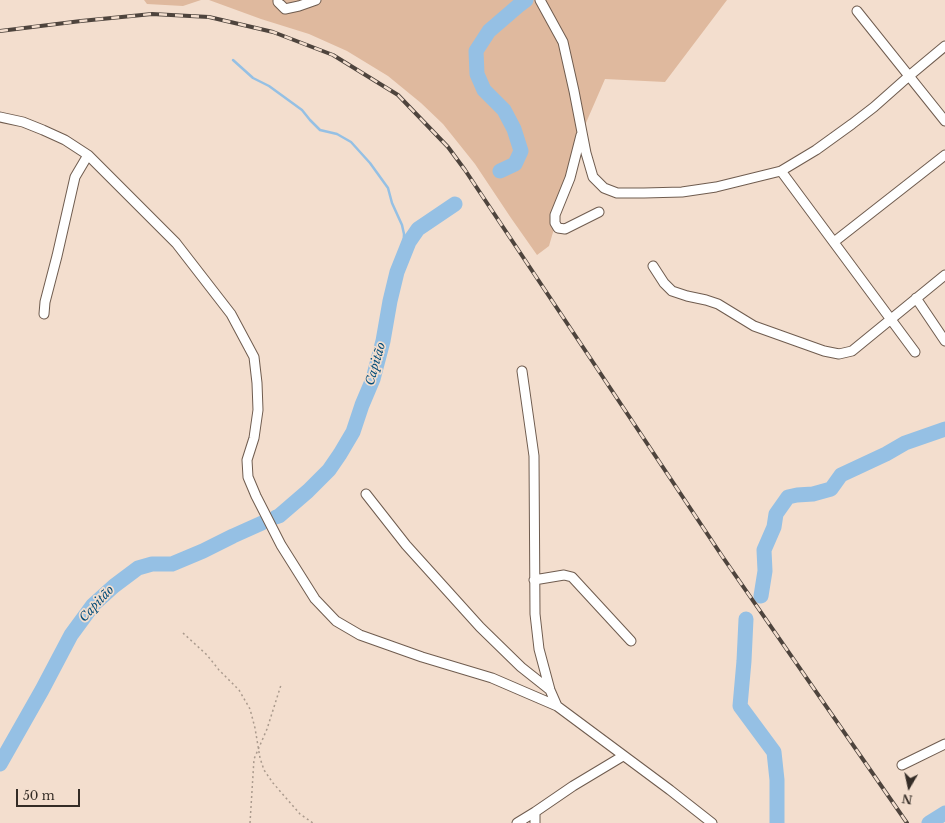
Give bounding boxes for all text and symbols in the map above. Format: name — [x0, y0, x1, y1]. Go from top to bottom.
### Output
water label: Capitão — [363, 341, 389, 387]
water label: Capitão — [77, 583, 117, 625]
north arrow — [889, 767, 929, 807]
scale bar — [18, 781, 82, 807]
text: 50 m — [23, 788, 55, 803]
text: N — [901, 791, 913, 807]

